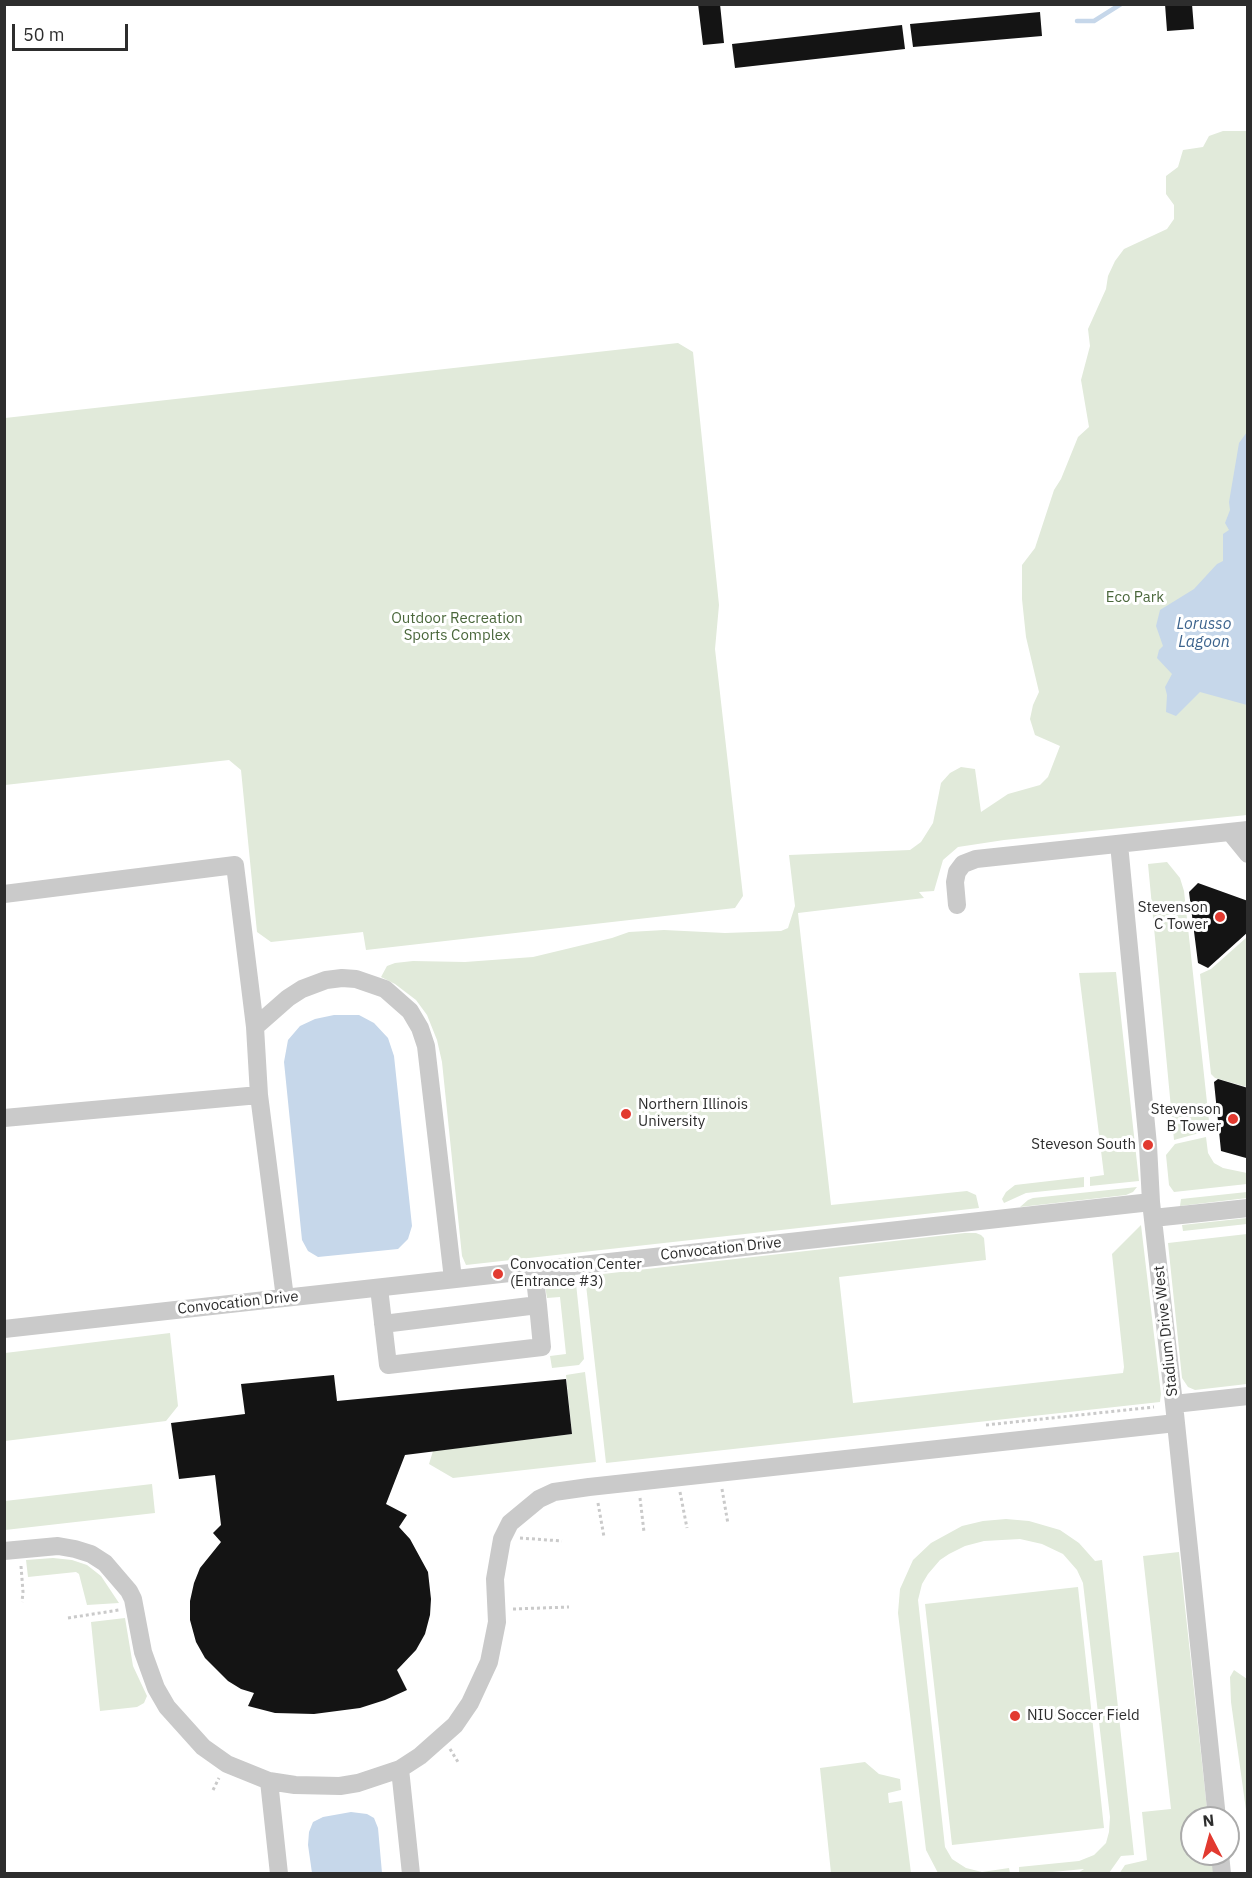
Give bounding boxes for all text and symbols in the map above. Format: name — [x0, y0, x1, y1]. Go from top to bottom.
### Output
scale bar — [15, 12, 130, 50]
text: 50 m — [23, 23, 65, 46]
park label: Eco Park — [1106, 589, 1164, 607]
park label: Outdoor Recreation Sports Complex — [391, 610, 523, 645]
water label: Lorusso Lagoon — [1177, 614, 1231, 652]
place label: Stevenson C Tower — [1138, 899, 1208, 934]
marker: Stevenson C Tower — [1213, 910, 1227, 924]
place label: Northern Illinois University — [638, 1096, 748, 1131]
place label: Stevenson B Tower — [1151, 1101, 1221, 1136]
marker: Northern Illinois University — [619, 1107, 633, 1121]
marker: Stevenson B Tower — [1226, 1112, 1240, 1126]
place label: Steveson South — [1031, 1136, 1136, 1154]
marker: Steveson South — [1141, 1138, 1155, 1152]
street label: Convocation Drive — [660, 1234, 782, 1264]
place label: Convocation Center (Entrance #3) — [510, 1256, 642, 1291]
street label: Stadium Drive West — [1150, 1265, 1182, 1397]
marker: Convocation Center (Entrance #3) — [491, 1267, 505, 1281]
street label: Convocation Drive — [177, 1288, 299, 1318]
place label: NIU Soccer Field — [1027, 1707, 1140, 1725]
marker: NIU Soccer Field — [1008, 1709, 1022, 1723]
north arrow — [1180, 1806, 1240, 1866]
text: N — [1202, 1810, 1215, 1831]

